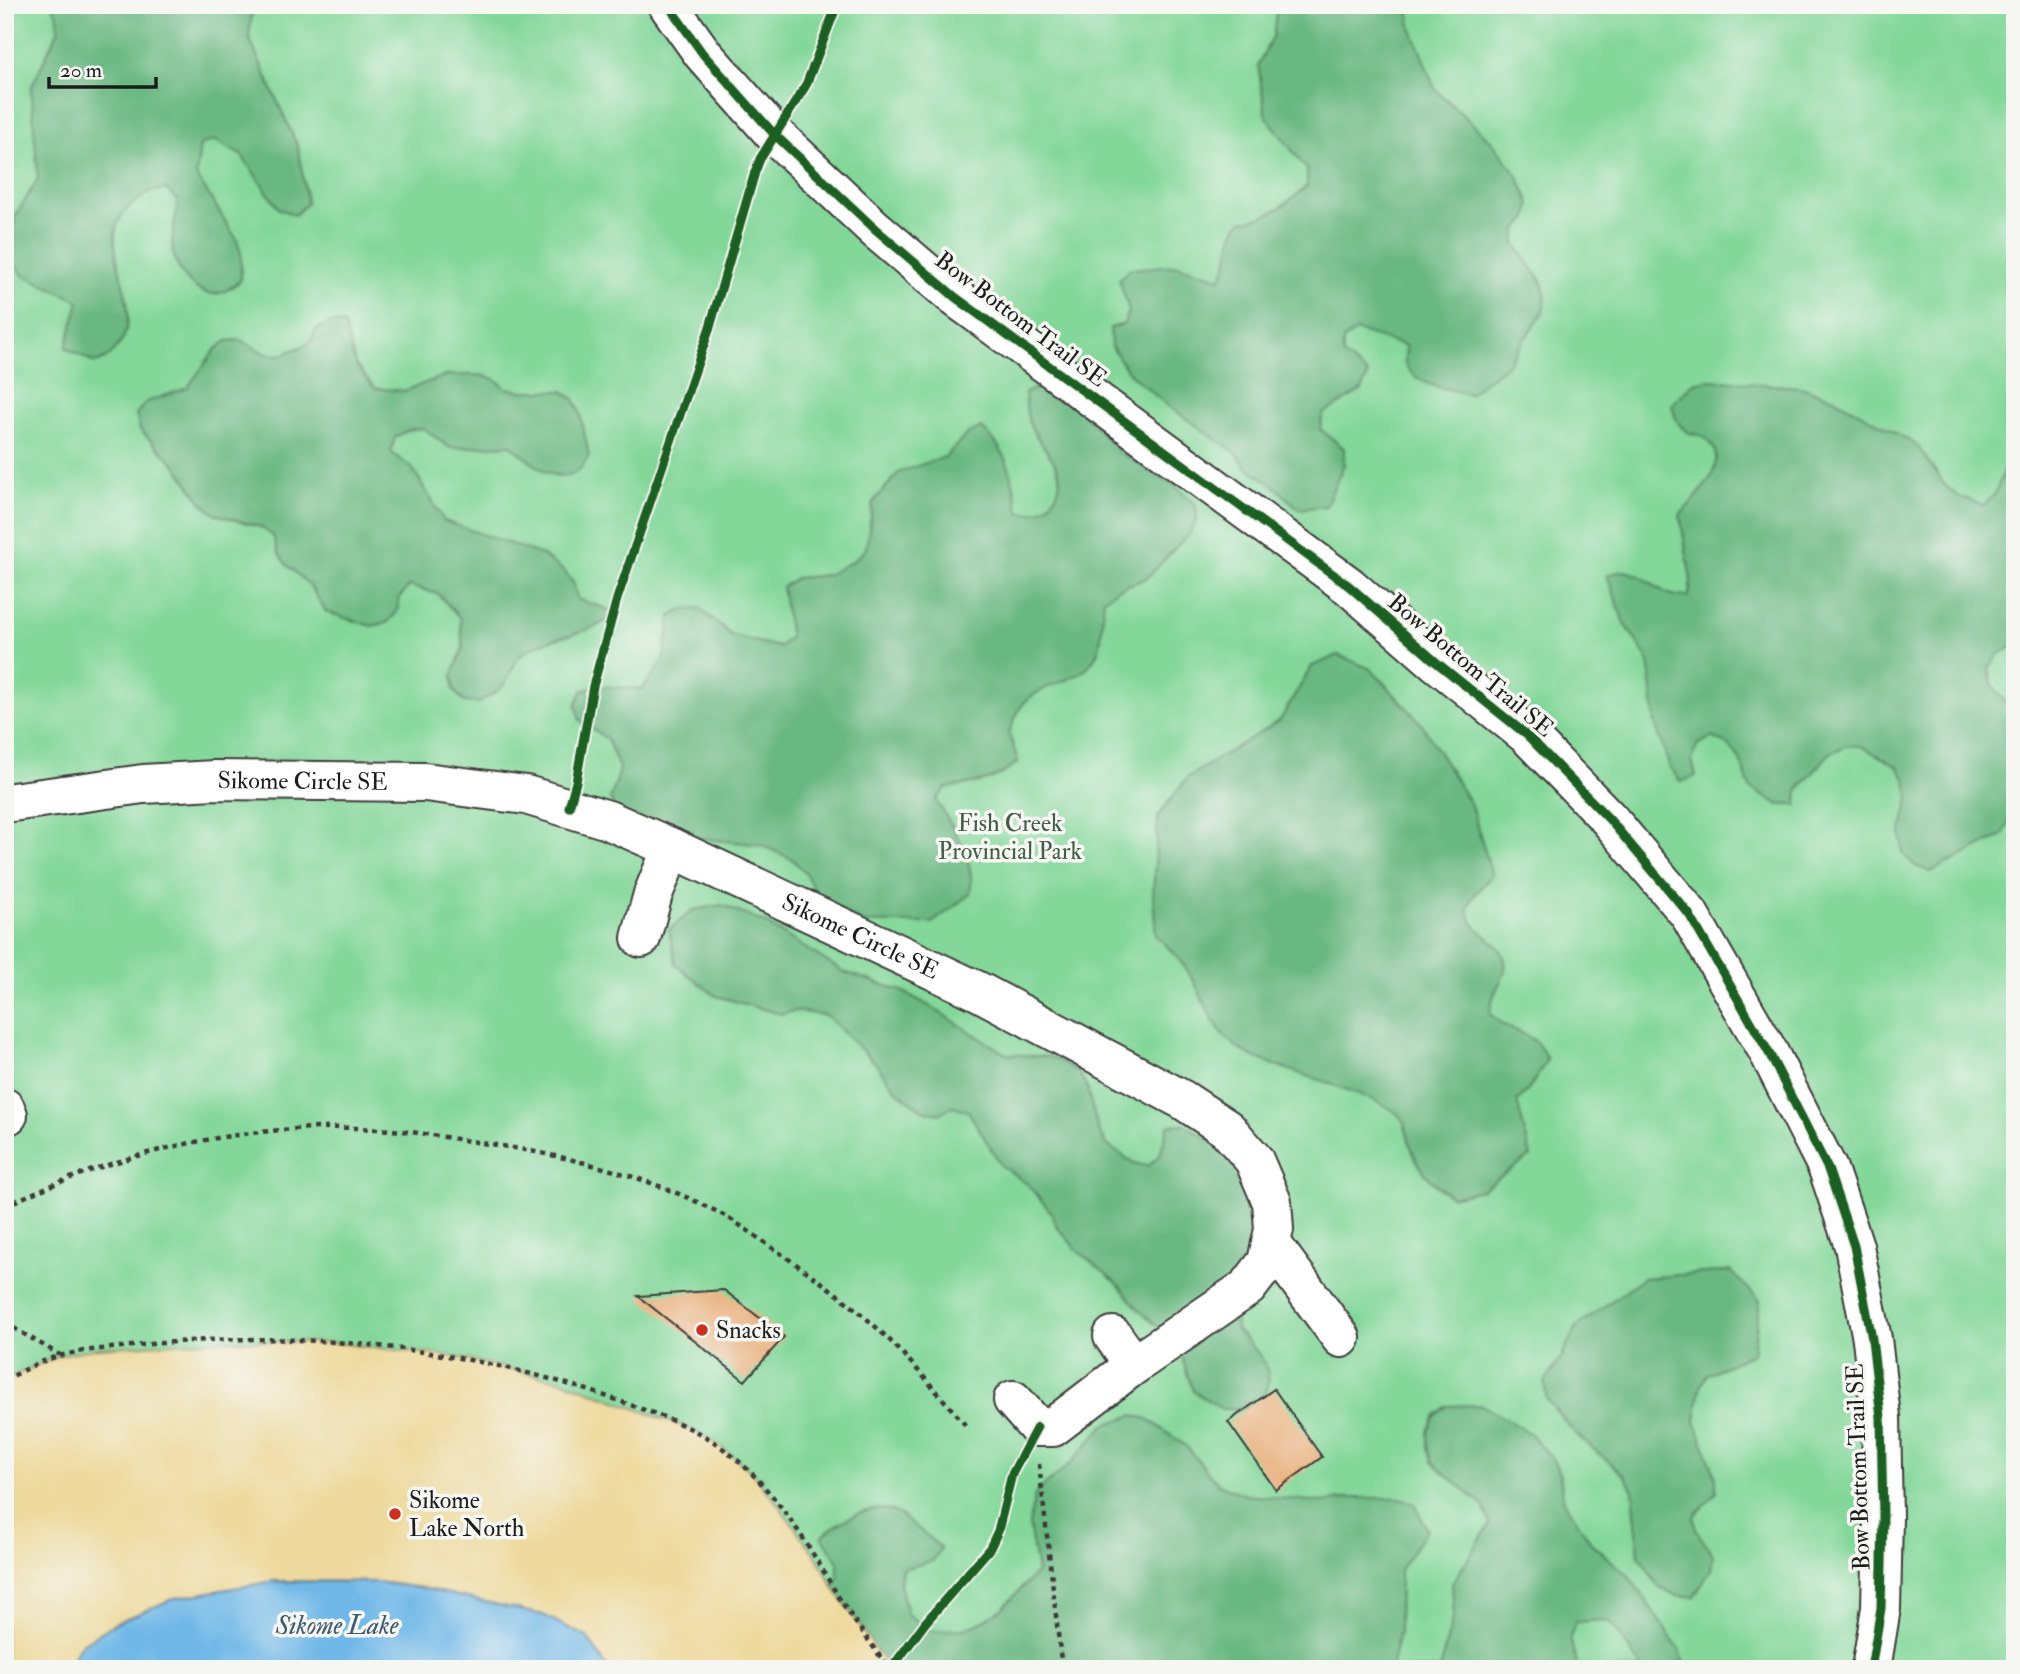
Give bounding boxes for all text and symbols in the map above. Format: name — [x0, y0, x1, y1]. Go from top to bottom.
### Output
scale bar — [49, 46, 156, 90]
text: 20 m — [60, 57, 102, 84]
street label: Bow Bottom Trail SE — [929, 245, 1113, 394]
street label: Bow Bottom Trail SE — [1381, 587, 1560, 744]
street label: Sikome Circle SE — [217, 765, 388, 798]
park label: Fish Creek Provincial Park — [938, 808, 1082, 867]
street label: Sikome Circle SE — [777, 887, 944, 987]
place label: Snacks — [716, 1315, 781, 1346]
marker: Snacks — [694, 1322, 710, 1338]
street label: Bow Bottom Trail SE — [1839, 1363, 1878, 1571]
place label: Sikome Lake North — [409, 1485, 525, 1544]
marker: Sikome Lake North — [387, 1506, 403, 1522]
water label: Sikome Lake — [275, 1610, 399, 1642]

